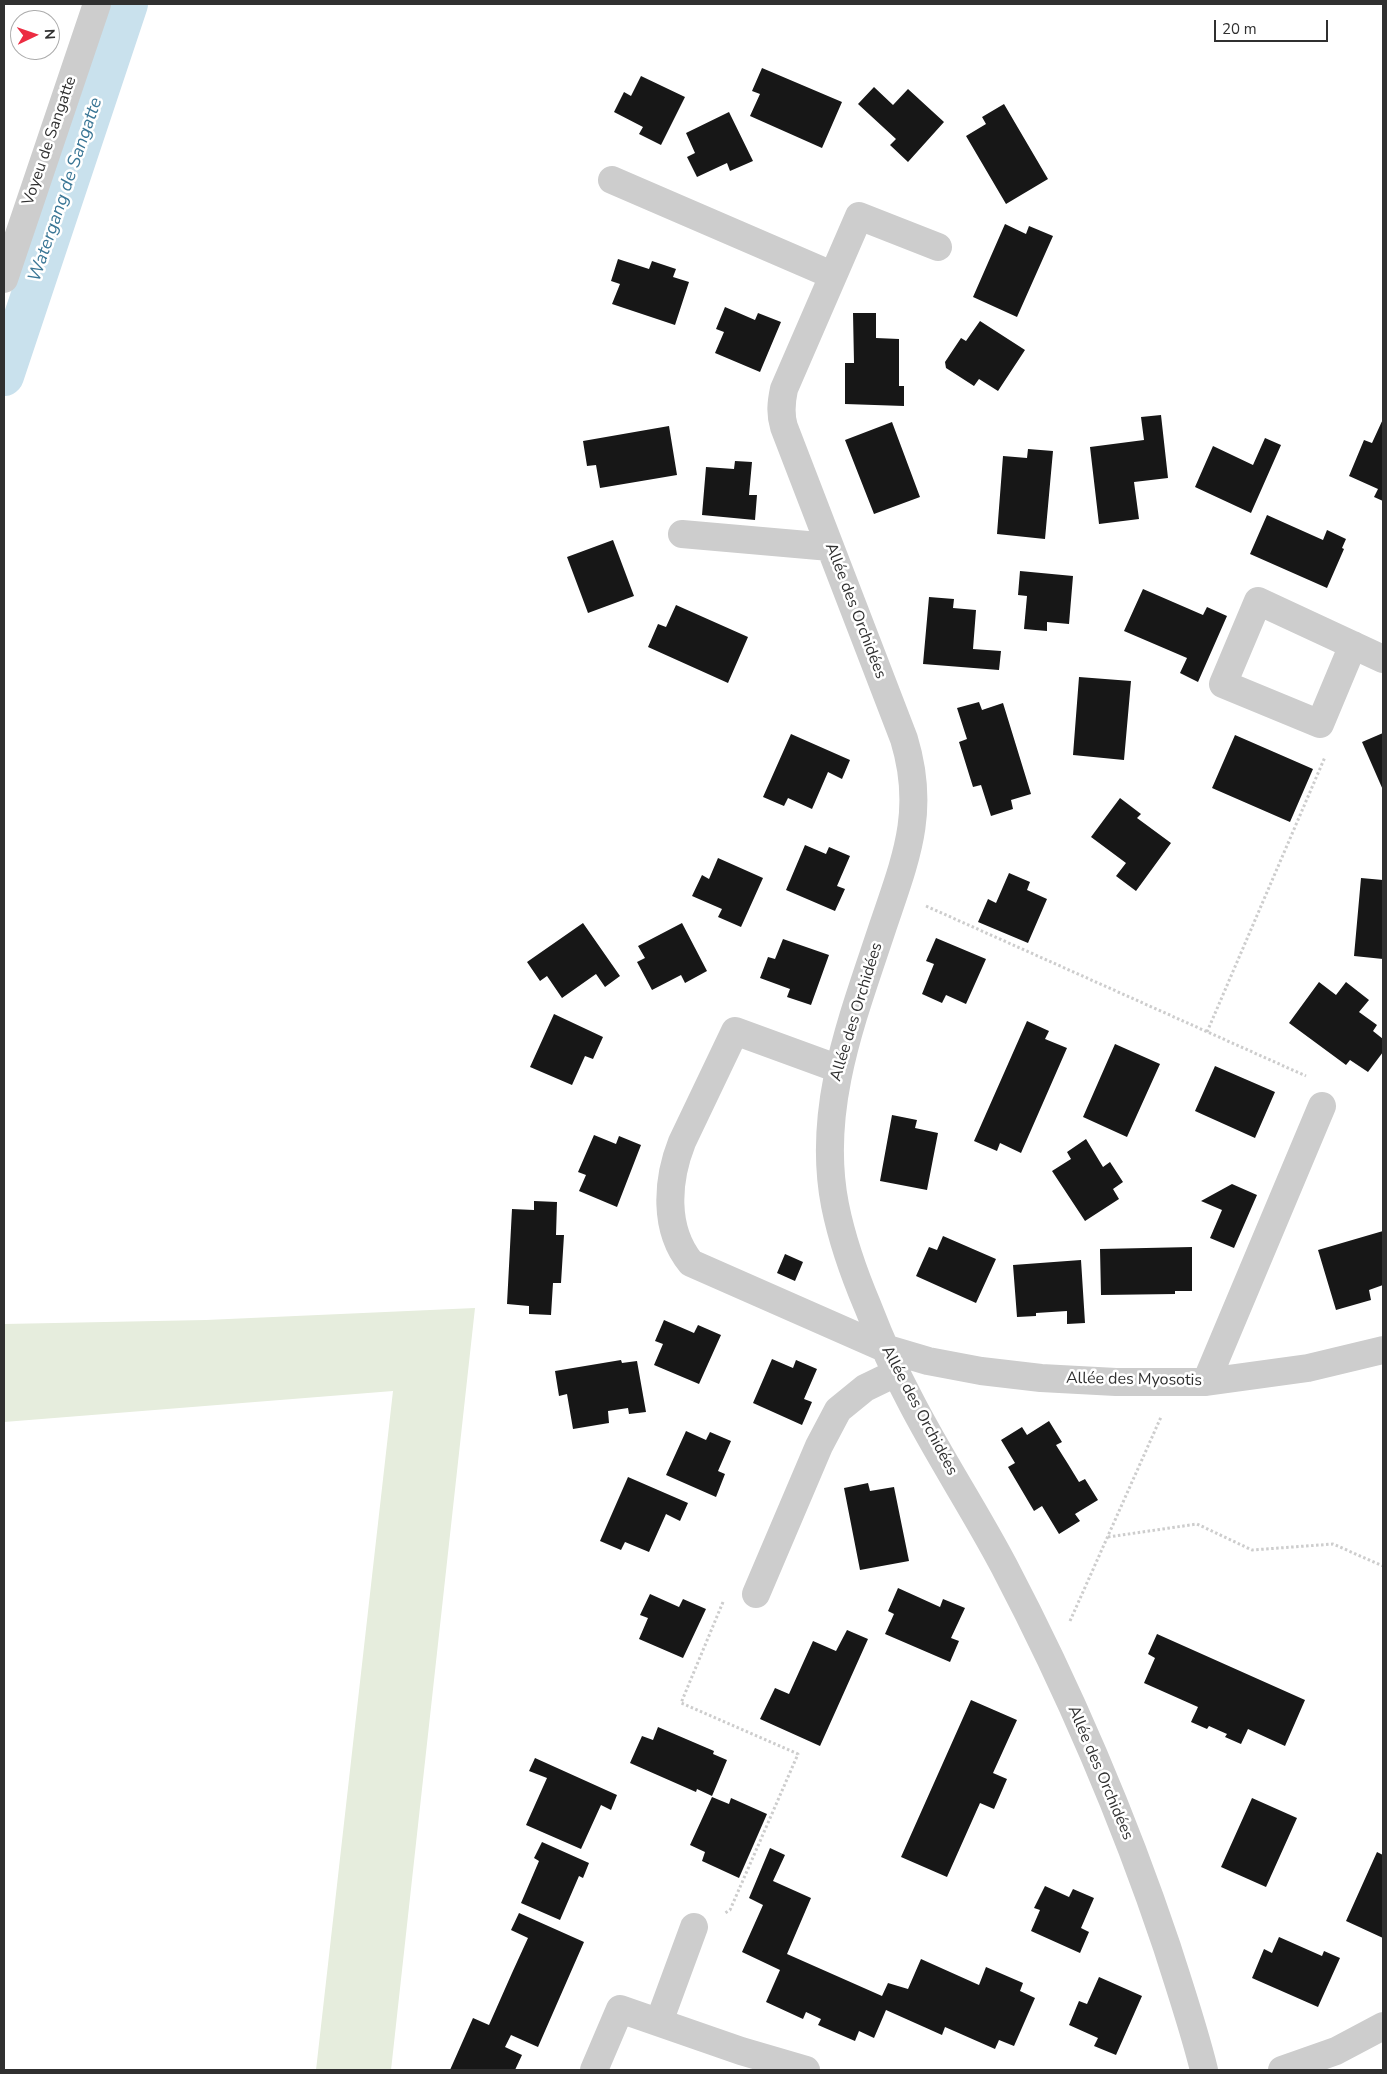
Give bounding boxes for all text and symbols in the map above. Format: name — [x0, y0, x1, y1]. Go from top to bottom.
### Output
north arrow — [10, 10, 60, 60]
scale bar — [1217, 10, 1331, 42]
text: 20 m — [1222, 19, 1257, 39]
text: N — [40, 29, 59, 40]
street label: Voyeu de Sangatte — [19, 74, 81, 208]
water label: Watergang de Sangatte — [24, 95, 108, 285]
street label: Allée des Orchidées — [820, 540, 890, 682]
street label: Allée des Orchidées — [827, 940, 887, 1084]
street label: Allée des Orchidées — [877, 1343, 961, 1479]
street label: Allée des Myosotis — [1066, 1369, 1202, 1391]
street label: Allée des Orchidées — [1063, 1703, 1137, 1843]

